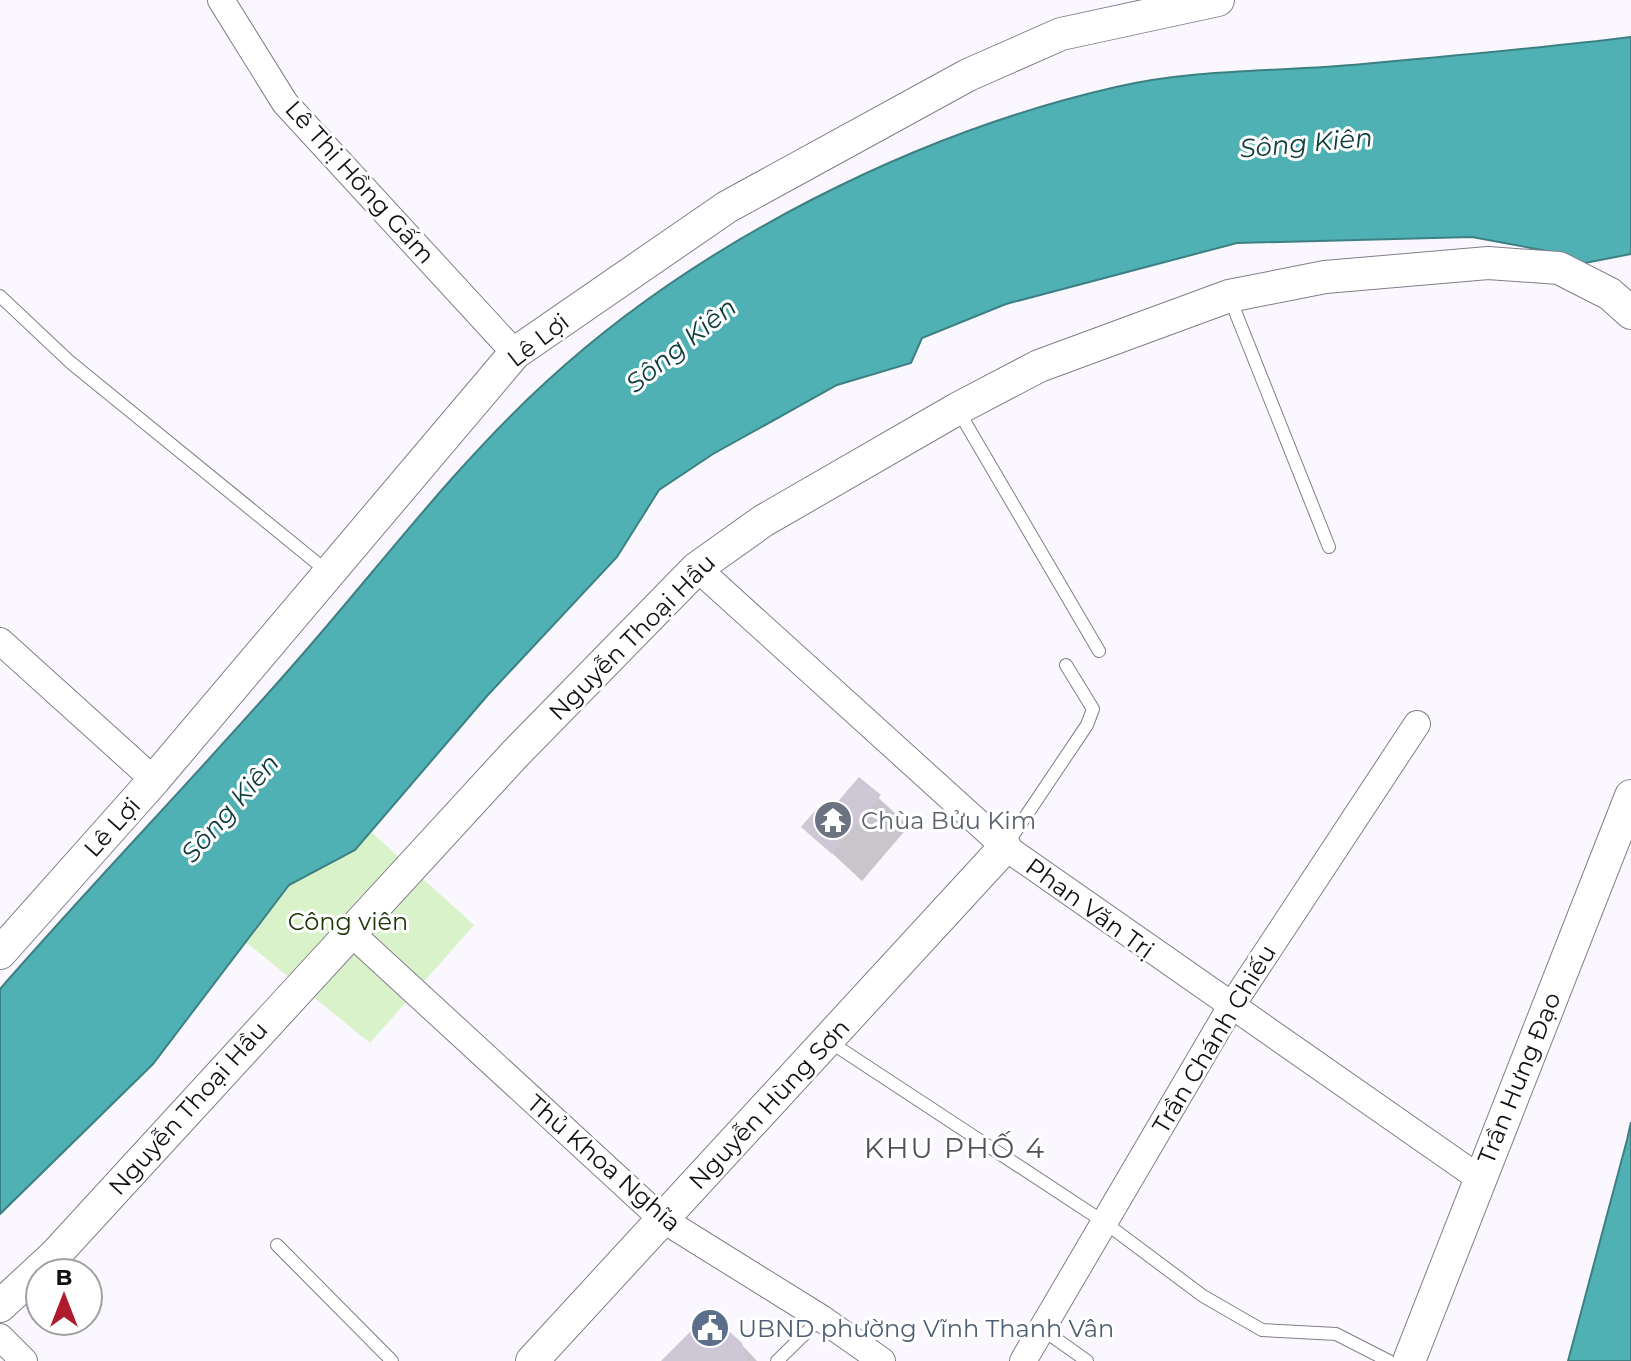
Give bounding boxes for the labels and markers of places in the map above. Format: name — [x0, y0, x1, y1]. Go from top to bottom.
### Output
temple icon: Chùa Bửu Kim — [812, 799, 854, 841]
place label: Chùa Bửu Kim — [861, 806, 1036, 835]
public building icon: UBND phường Vĩnh Thanh Vân — [689, 1307, 731, 1349]
place label: UBND phường Vĩnh Thanh Vân — [738, 1314, 1114, 1343]

